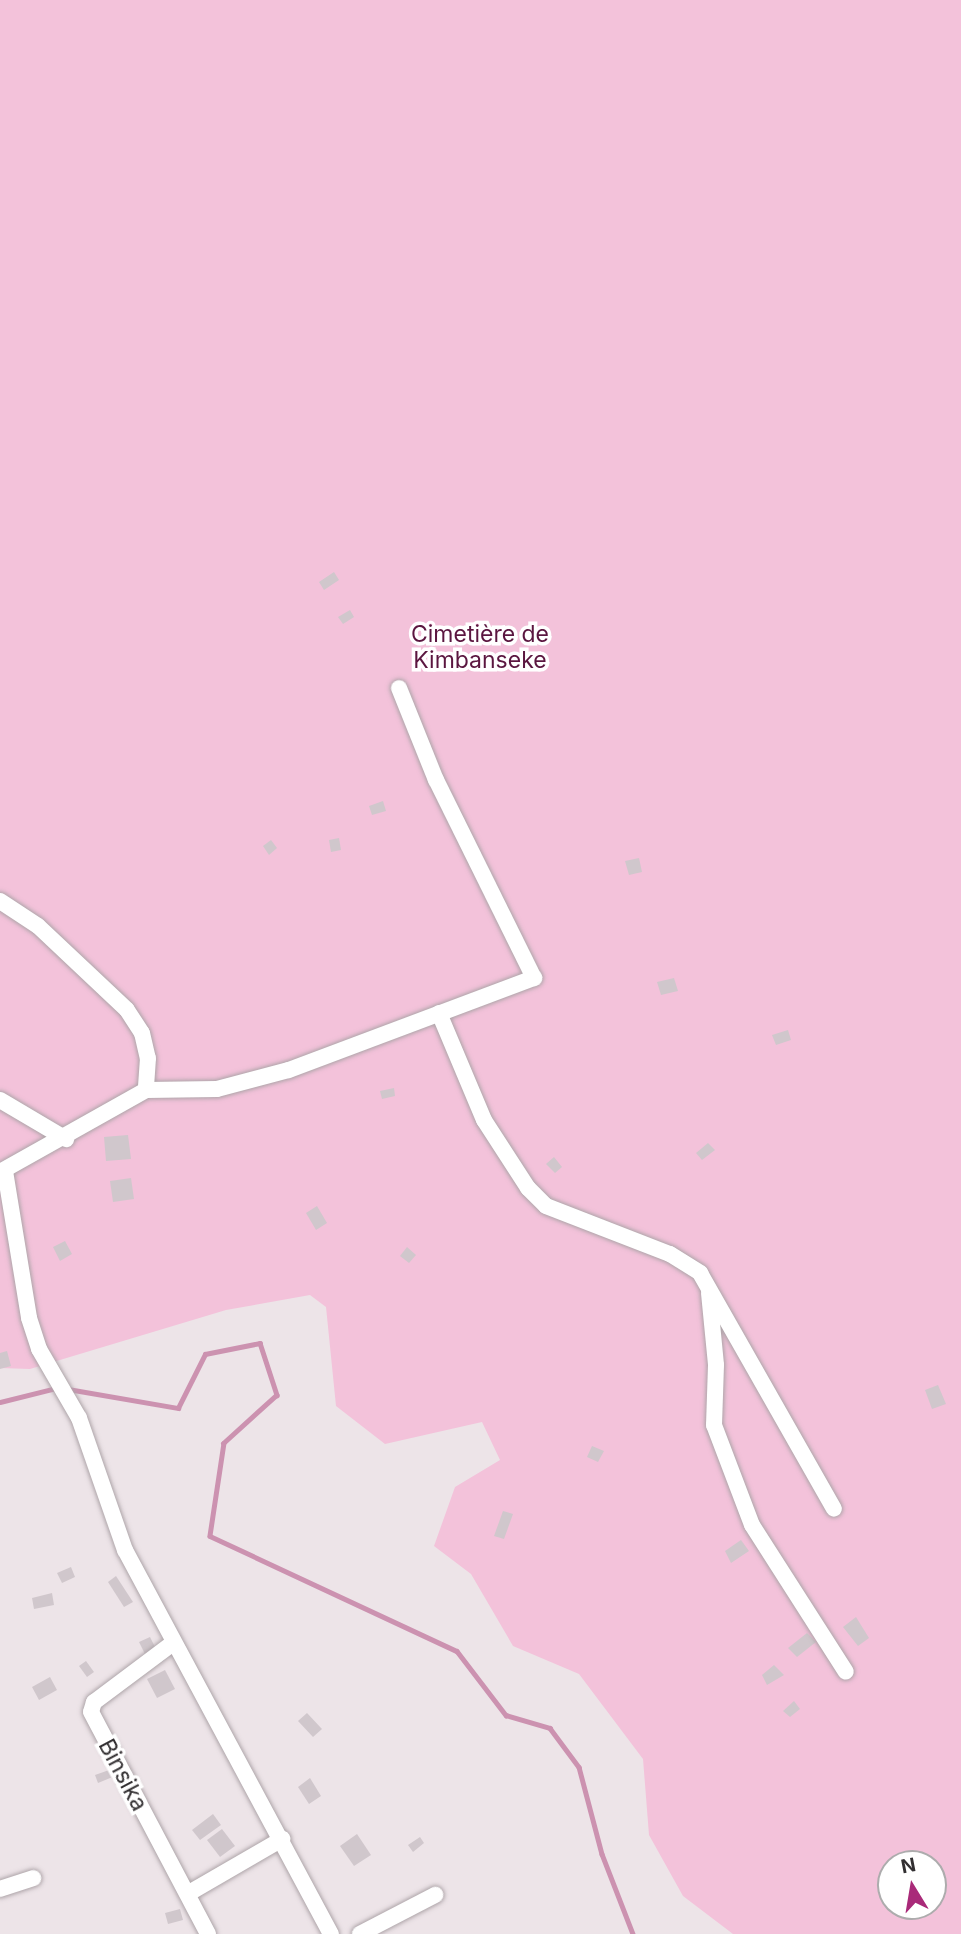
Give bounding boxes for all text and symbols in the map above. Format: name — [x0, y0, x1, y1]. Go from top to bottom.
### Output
park label: Cimetière de Kimbanseke — [411, 620, 549, 674]
street label: Binsika — [93, 1734, 153, 1816]
north arrow — [877, 1850, 947, 1920]
text: N — [899, 1853, 918, 1879]

